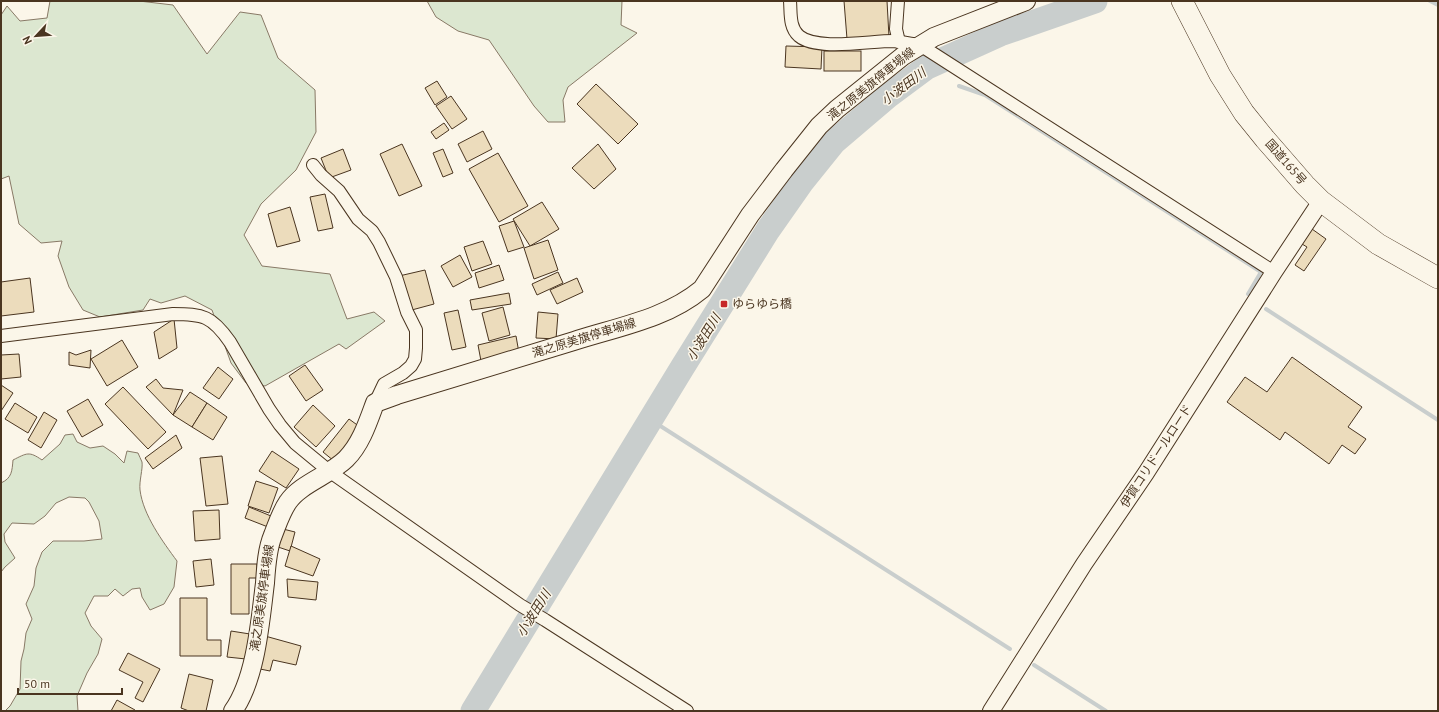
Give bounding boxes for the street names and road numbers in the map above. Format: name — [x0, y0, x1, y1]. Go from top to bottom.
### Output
street label: 滝之原美旗停車場線 — [824, 44, 917, 123]
street label: 国道165号 — [1262, 136, 1310, 188]
street label: 滝之原美旗停車場線 — [530, 315, 638, 360]
street label: 伊賀コリドールロード — [1117, 401, 1195, 510]
street label: 滝之原美旗停車場線 — [247, 543, 276, 652]

